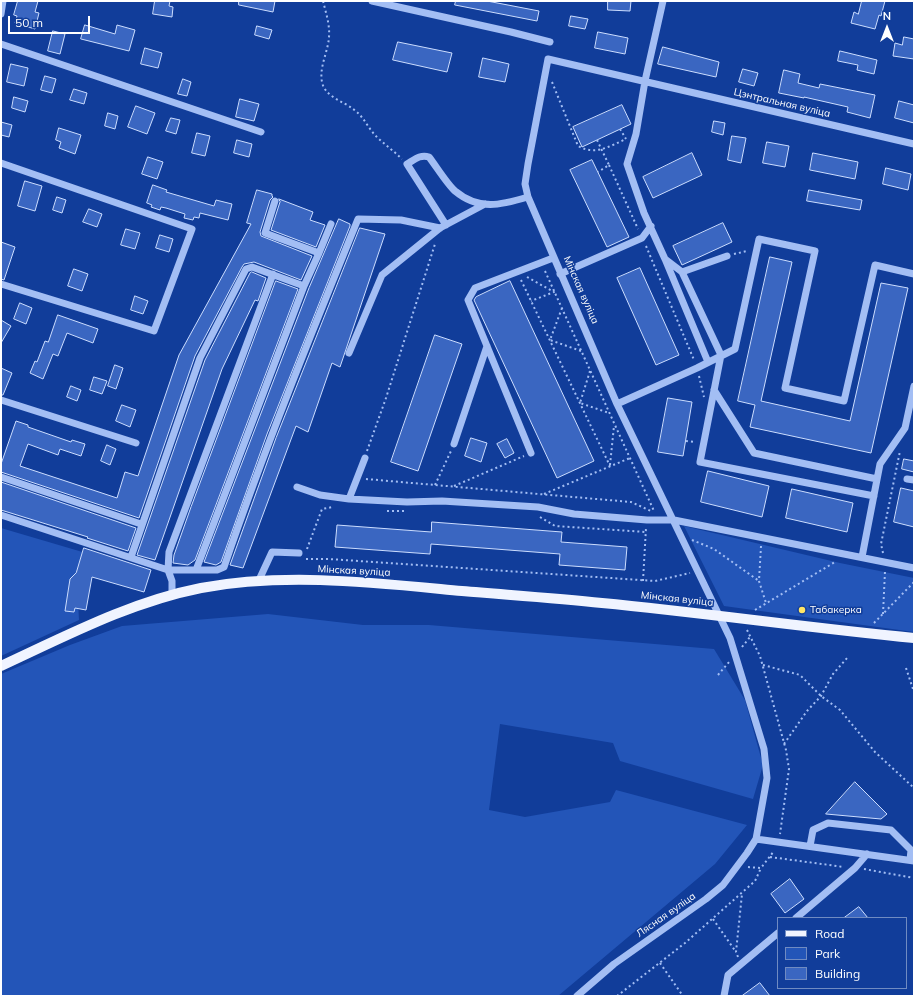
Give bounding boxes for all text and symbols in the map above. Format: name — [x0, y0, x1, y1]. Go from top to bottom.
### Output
scale bar — [10, 8, 92, 34]
north arrow — [867, 8, 907, 48]
text: N — [883, 9, 891, 23]
text: 50 m — [15, 15, 43, 30]
street label: Цэнтральная вуліца — [733, 86, 831, 120]
street label: Мінская вуліца — [561, 254, 601, 326]
street label: Мінская вуліца — [317, 563, 391, 579]
street label: Мінская вуліца — [640, 589, 714, 609]
place label: Табакерка — [810, 604, 862, 616]
marker: Табакерка — [797, 605, 807, 615]
street label: Лясная вуліца — [634, 890, 698, 940]
legend — [777, 917, 907, 989]
text: Road — [815, 926, 844, 941]
text: Park — [815, 946, 840, 961]
text: Building — [815, 966, 860, 981]

